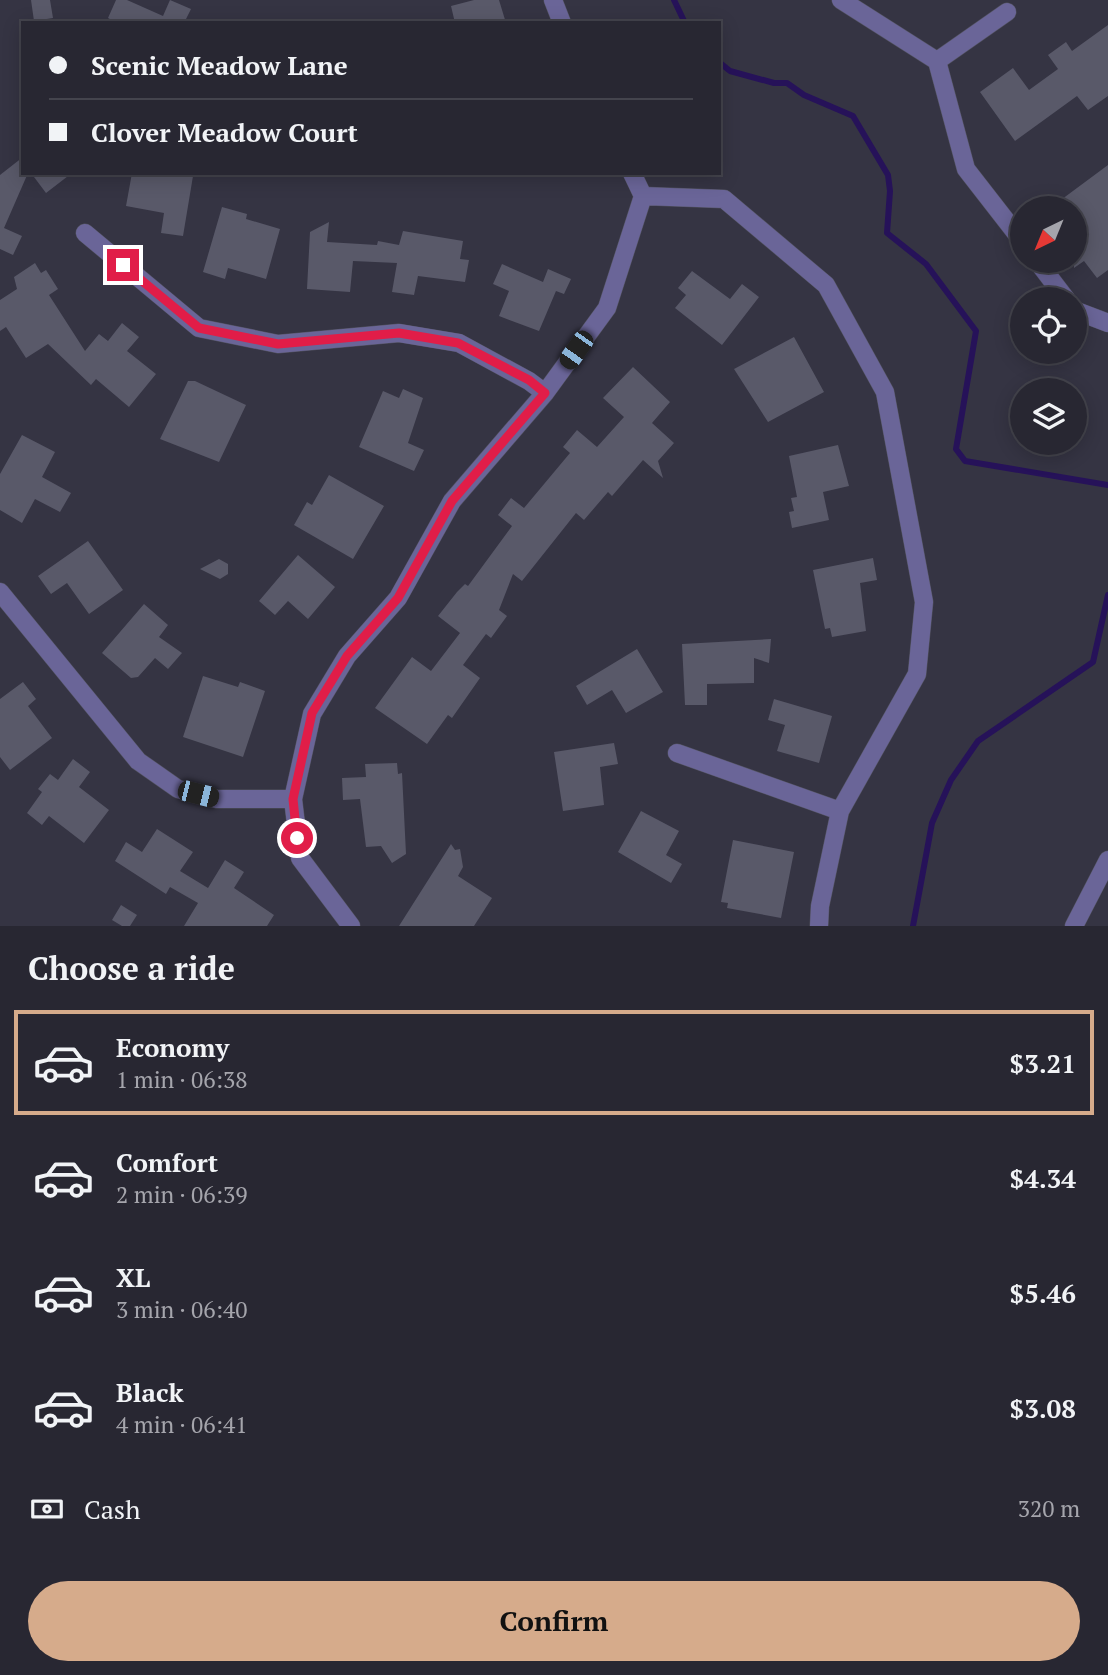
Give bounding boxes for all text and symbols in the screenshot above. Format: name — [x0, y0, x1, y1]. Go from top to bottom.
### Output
text: Scenic Meadow Lane — [91, 48, 348, 82]
text: Clover Meadow Court — [91, 115, 358, 149]
north arrow — [1010, 196, 1087, 273]
map controls — [1010, 196, 1087, 455]
route end — [107, 249, 139, 281]
button: locate — [1010, 287, 1087, 364]
car — [556, 327, 597, 373]
button: layers — [1010, 378, 1087, 455]
car — [176, 779, 221, 809]
route start — [281, 822, 313, 854]
text: Choose a ride — [28, 947, 235, 989]
text: Economy — [116, 1030, 229, 1064]
icon: car — [32, 1031, 95, 1094]
text: $3.21 — [1010, 1046, 1076, 1080]
text: 1 min · 06:38 — [116, 1064, 248, 1095]
text: Comfort — [116, 1145, 218, 1179]
icon: car — [32, 1146, 95, 1209]
text: $4.34 — [1010, 1161, 1076, 1195]
text: 2 min · 06:39 — [116, 1179, 248, 1210]
text: XL — [116, 1260, 150, 1294]
icon: car — [32, 1261, 95, 1324]
text: $5.46 — [1010, 1276, 1076, 1310]
text: 3 min · 06:40 — [116, 1294, 248, 1325]
text: Black — [116, 1375, 184, 1409]
icon: car — [32, 1376, 95, 1439]
text: $3.08 — [1010, 1391, 1076, 1425]
text: 4 min · 06:41 — [116, 1409, 248, 1440]
icon: cash — [28, 1490, 66, 1528]
text: Cash — [84, 1492, 140, 1526]
text: 320 m — [1018, 1493, 1080, 1524]
button: Confirm — [28, 1581, 1080, 1661]

